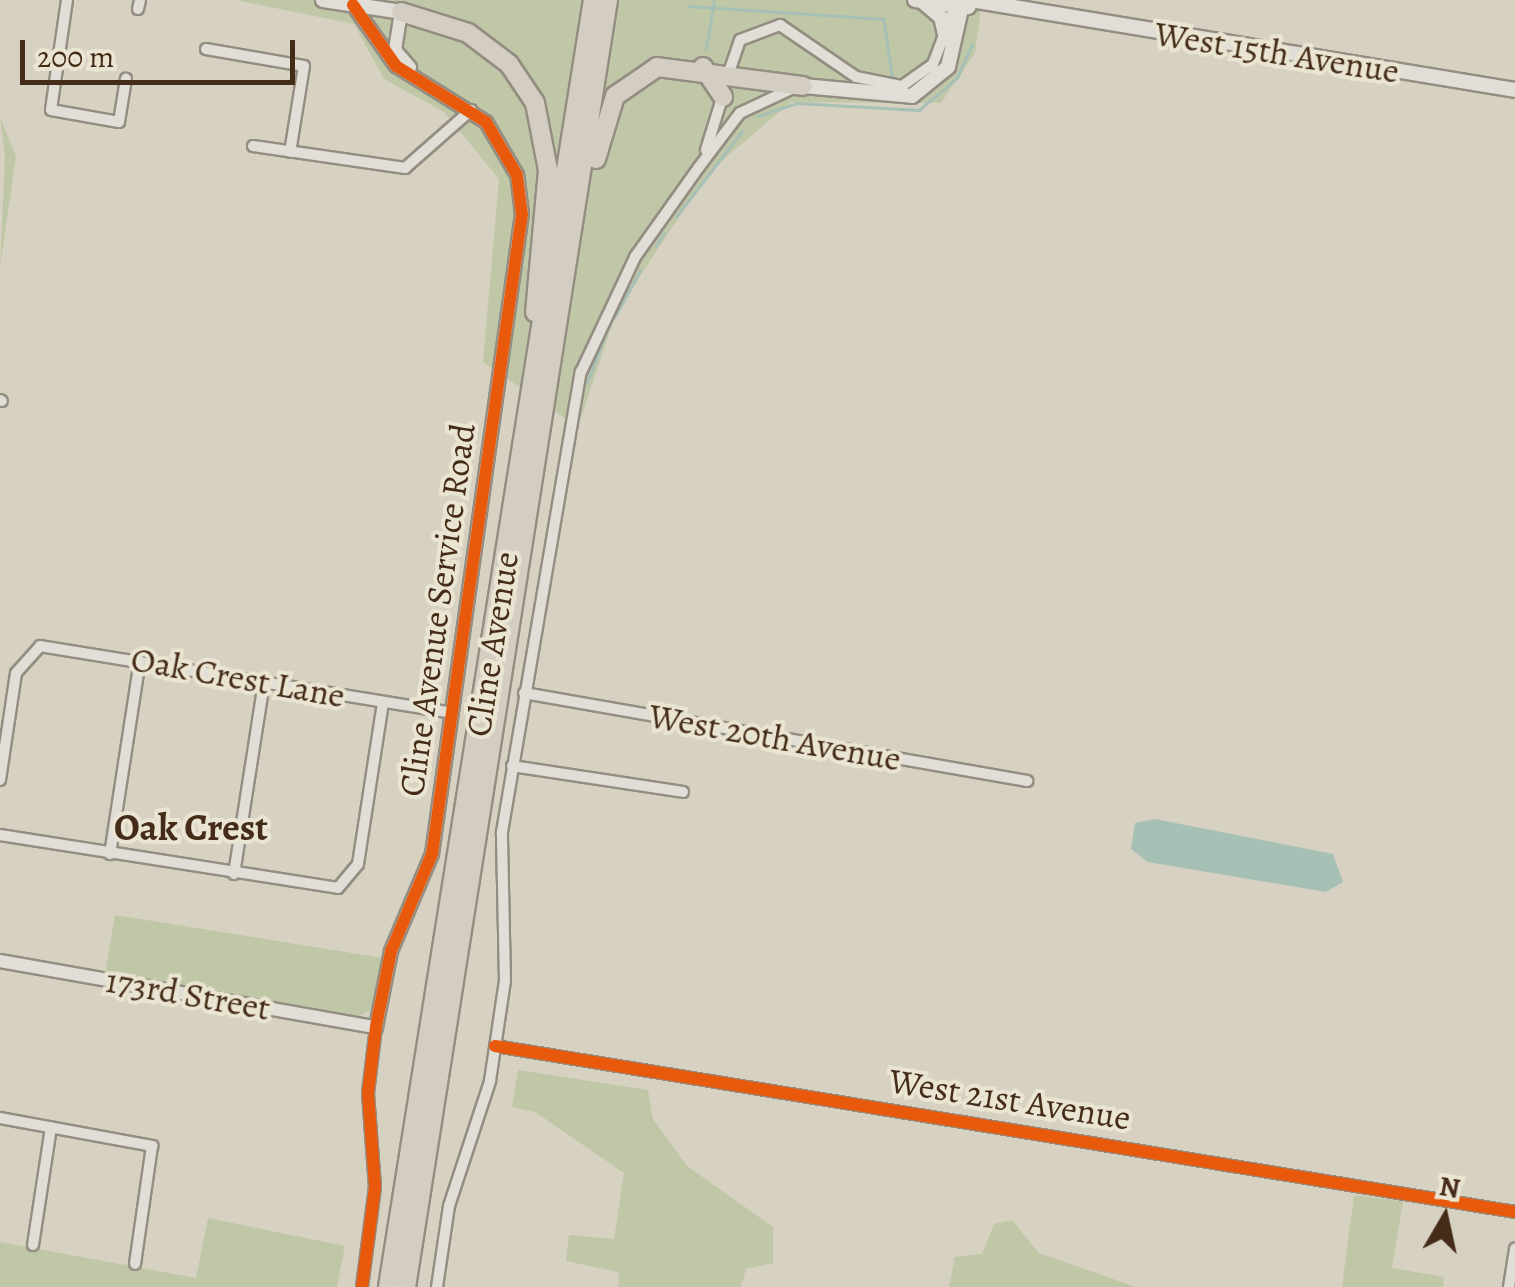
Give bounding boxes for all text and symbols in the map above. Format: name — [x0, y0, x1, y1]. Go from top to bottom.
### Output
street label: West 15th Avenue — [1152, 12, 1402, 92]
scale bar — [25, 20, 300, 82]
text: 200 m — [37, 37, 114, 77]
street label: Cline Avenue Service Road — [390, 421, 484, 799]
street label: Cline Avenue — [457, 549, 527, 739]
street label: Oak Crest Lane — [128, 638, 348, 716]
street label: West 20th Avenue — [646, 694, 904, 780]
district label: Oak Crest — [114, 805, 268, 851]
street label: 173rd Street — [103, 959, 273, 1029]
street label: West 21st Avenue — [886, 1059, 1134, 1139]
north arrow — [1395, 1167, 1495, 1267]
text: N — [1437, 1167, 1463, 1208]

